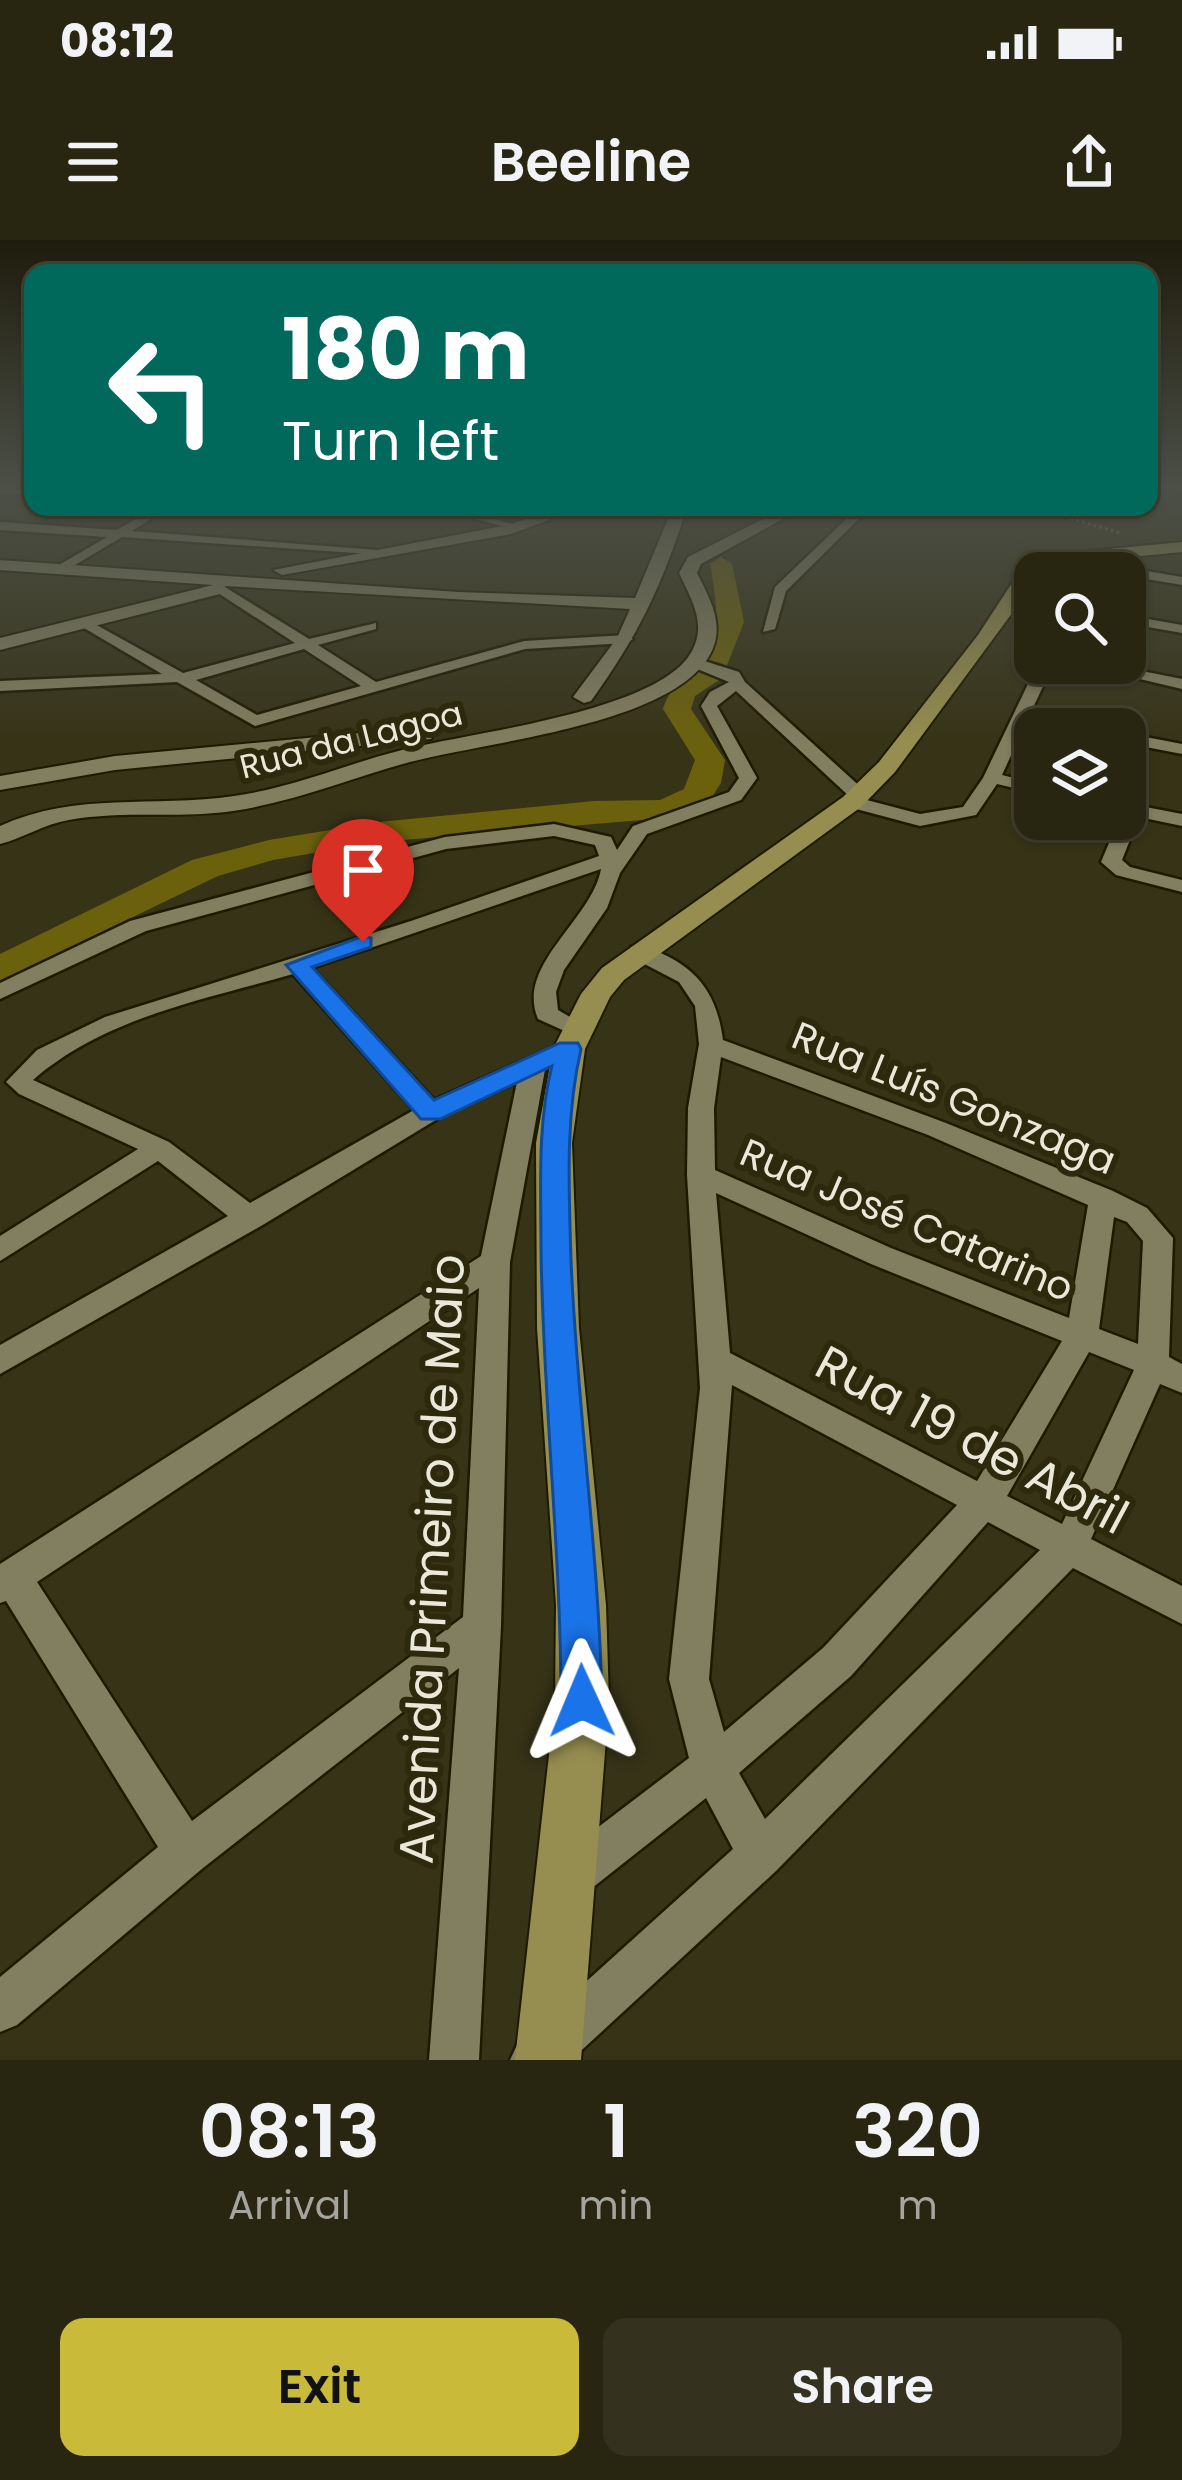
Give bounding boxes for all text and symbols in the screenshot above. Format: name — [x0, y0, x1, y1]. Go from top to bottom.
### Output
text: 08:12 — [60, 10, 174, 73]
text: Beeline — [491, 124, 691, 200]
icon: menu — [60, 129, 126, 195]
icon: share — [1056, 129, 1122, 195]
text: 180 m — [282, 291, 530, 408]
icon: left — [84, 312, 240, 468]
text: Turn left — [282, 403, 499, 479]
map controls — [1014, 552, 1146, 840]
button: search — [1014, 552, 1146, 684]
street label: Rua da Lagoa — [235, 690, 467, 790]
button: layers — [1014, 708, 1146, 840]
pin — [312, 819, 414, 942]
icon: arrive — [330, 837, 396, 903]
street label: Rua Luís Gonzaga — [784, 1008, 1124, 1188]
street label: Rua José Catarino — [732, 1125, 1082, 1315]
street label: Avenida Primeiro de Maio — [383, 1252, 481, 1866]
street label: Rua 19 de Abril — [804, 1329, 1140, 1551]
position arrow — [519, 1638, 645, 1764]
text: 08:13 — [199, 2081, 380, 2182]
text: 1 — [603, 2081, 629, 2182]
text: 320 — [852, 2081, 983, 2182]
text: Arrival — [228, 2178, 351, 2233]
text: min — [579, 2178, 653, 2233]
text: m — [898, 2178, 938, 2233]
button: Exit — [60, 2318, 579, 2456]
button: Share — [603, 2318, 1122, 2456]

